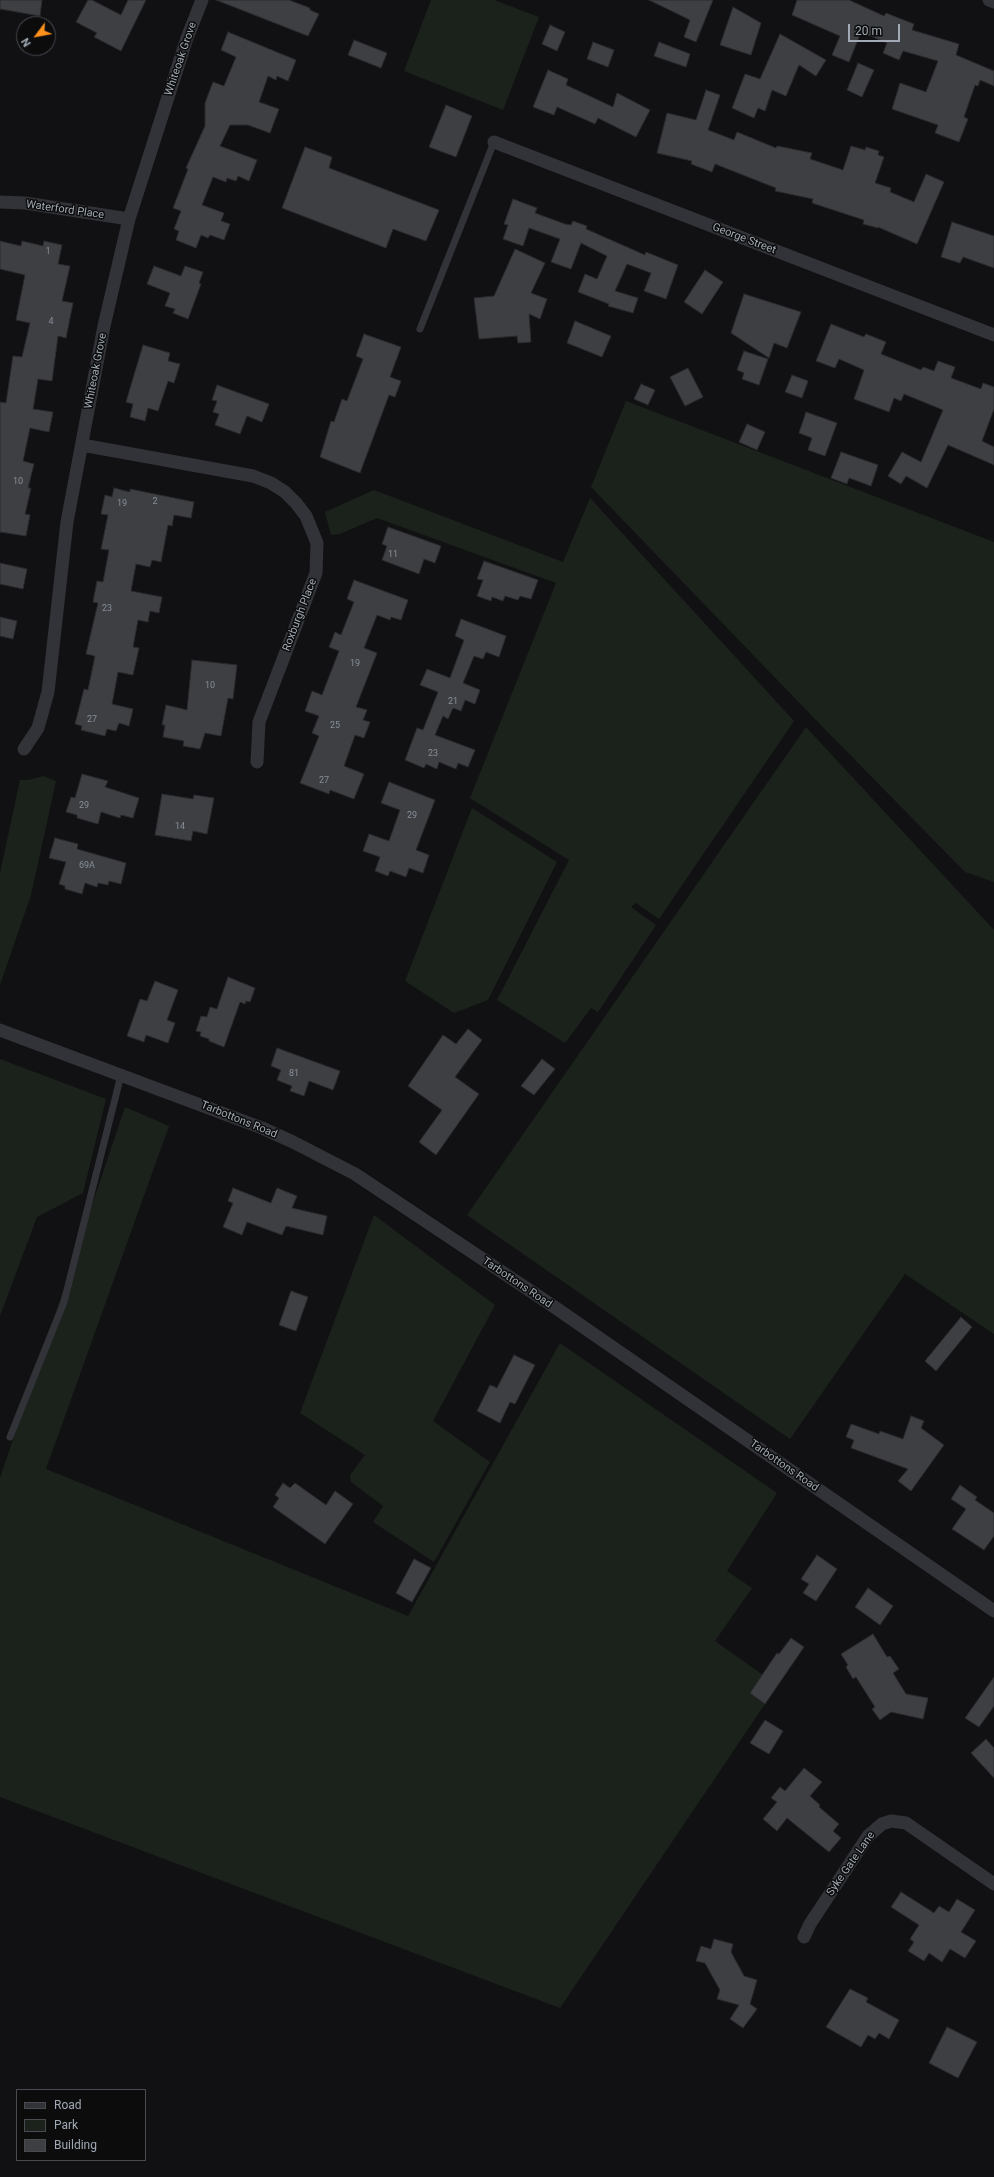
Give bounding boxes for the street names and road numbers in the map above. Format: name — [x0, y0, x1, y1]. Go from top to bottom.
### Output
street label: Whiteoak Grove — [162, 21, 200, 97]
street label: Waterford Place — [25, 198, 105, 222]
street label: George Street — [710, 221, 778, 257]
street label: Whiteoak Grove — [82, 332, 110, 410]
street label: Roxburgh Place — [280, 577, 320, 653]
street label: Tarbottons Road — [199, 1099, 279, 1141]
street label: Tarbottons Road — [480, 1255, 554, 1311]
street label: Tarbottons Road — [747, 1437, 821, 1495]
street label: Syke Gate Lane — [824, 1829, 878, 1899]

